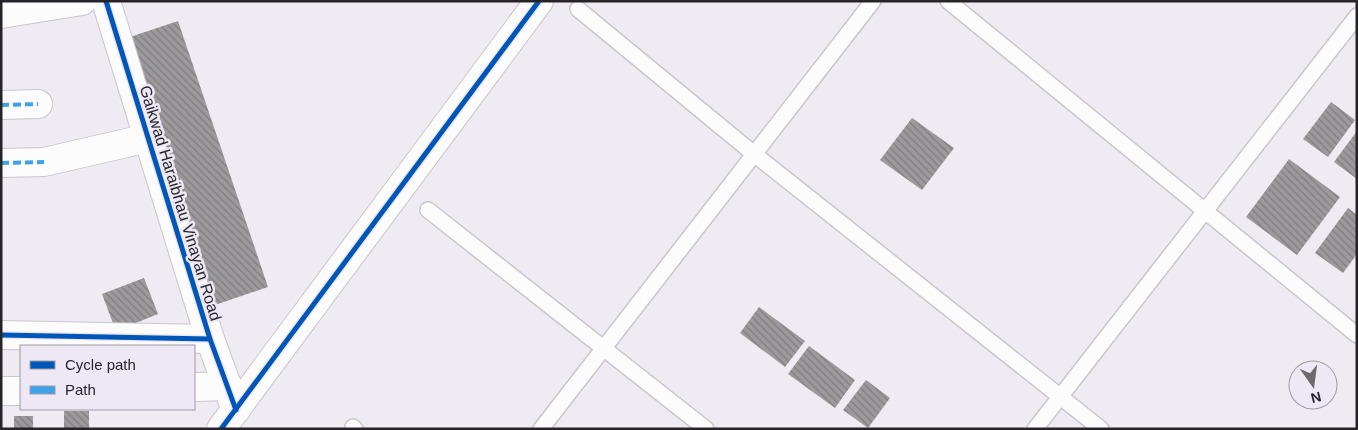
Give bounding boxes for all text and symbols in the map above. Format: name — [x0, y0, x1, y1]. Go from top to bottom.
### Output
street label: Gaikwad Haraibhau Vinayan Road — [137, 83, 224, 323]
legend — [20, 345, 195, 410]
text: Cycle path — [65, 356, 136, 373]
north arrow — [1288, 360, 1338, 410]
text: Path — [65, 381, 96, 398]
text: N — [1309, 389, 1323, 407]

